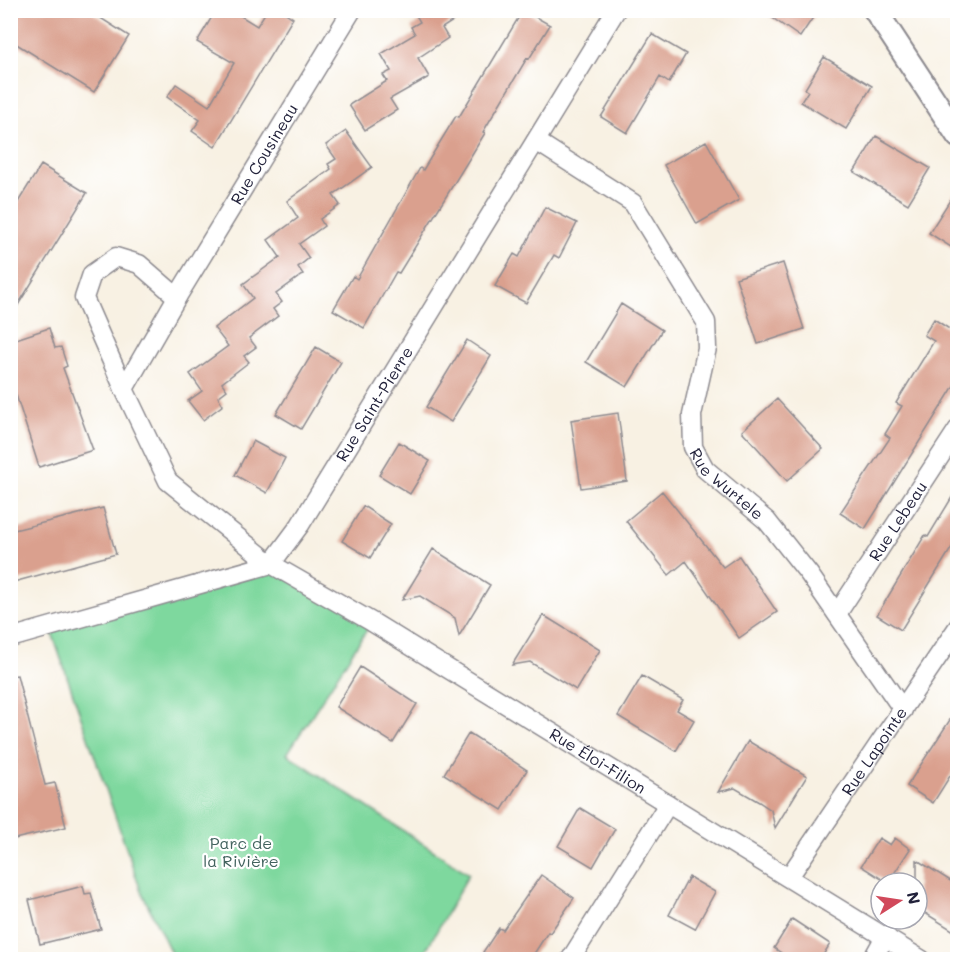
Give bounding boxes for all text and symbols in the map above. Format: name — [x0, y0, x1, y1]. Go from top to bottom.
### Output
street label: Rue Cousineau — [225, 100, 302, 208]
street label: Rue Saint-Pierre — [331, 342, 417, 465]
street label: Rue Wurtele — [685, 444, 768, 524]
street label: Rue Lebeau — [864, 477, 931, 565]
street label: Rue Lapointe — [836, 702, 911, 799]
street label: Rue Éloi-Filion — [546, 723, 650, 798]
park label: Parc de la Rivière — [203, 832, 279, 871]
north arrow — [869, 871, 929, 931]
text: N — [903, 890, 926, 906]

